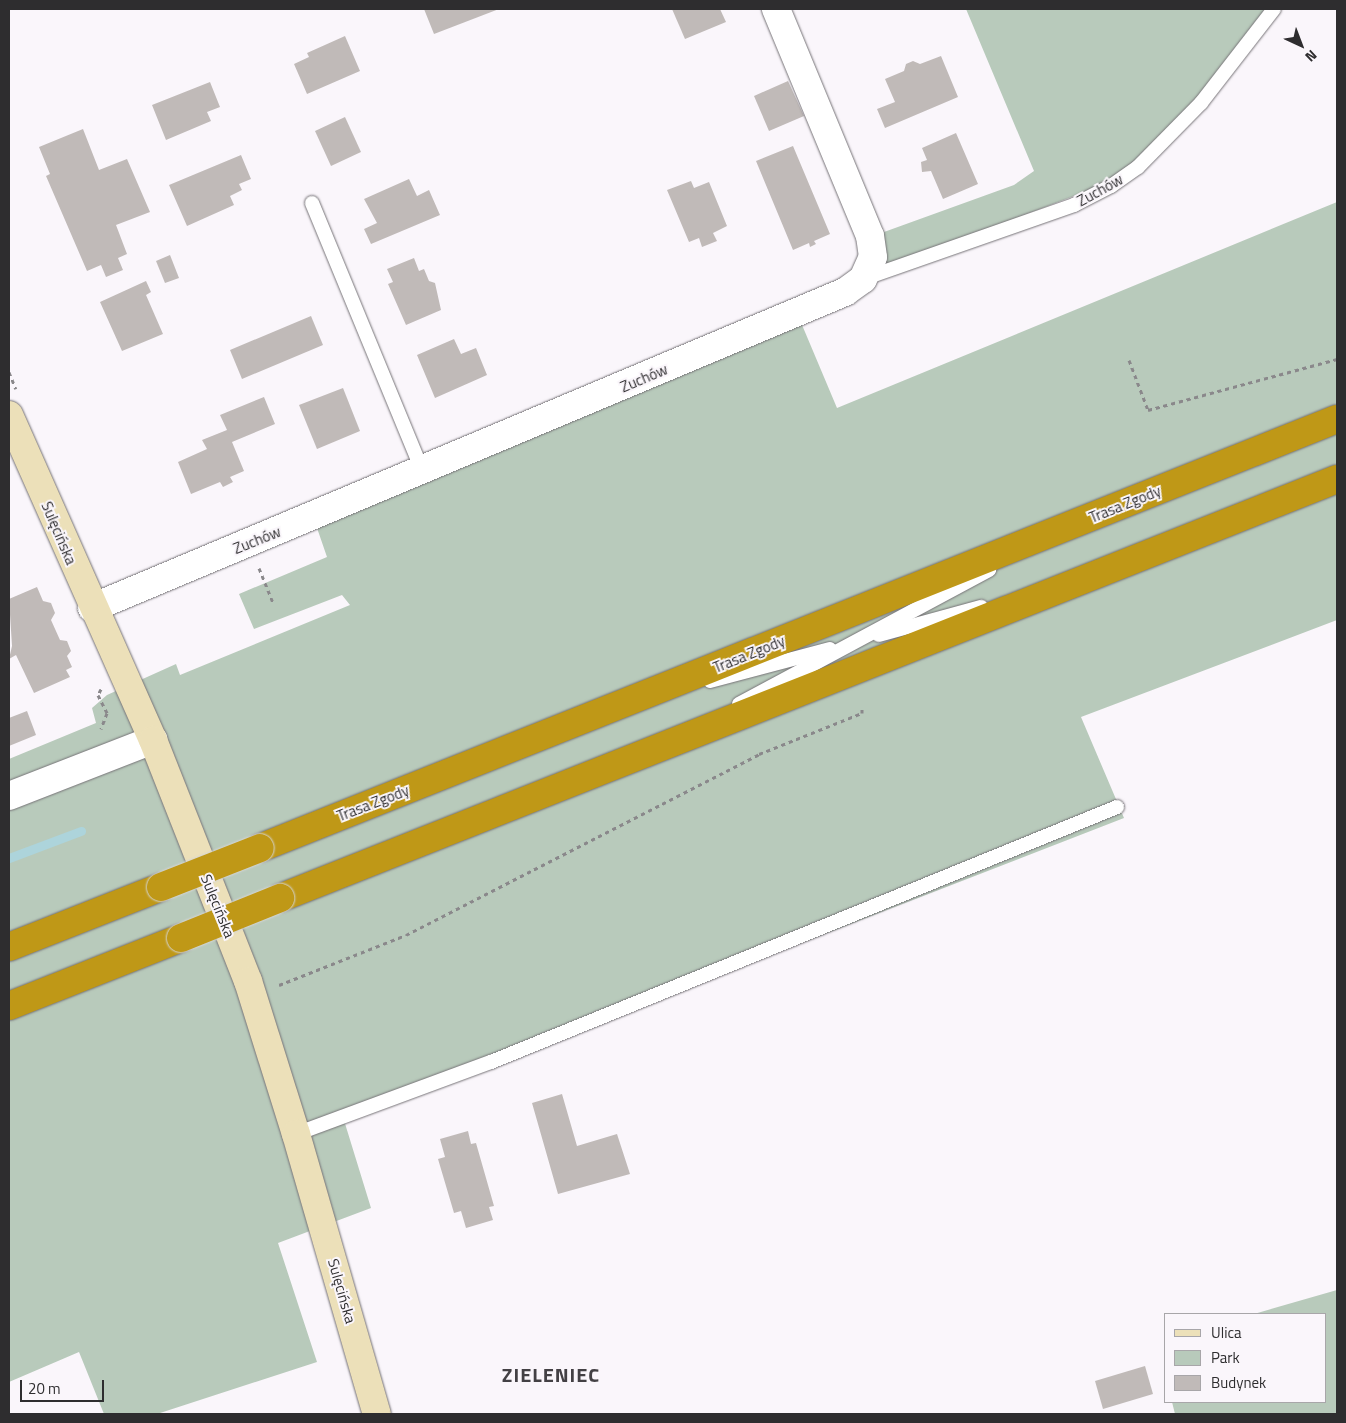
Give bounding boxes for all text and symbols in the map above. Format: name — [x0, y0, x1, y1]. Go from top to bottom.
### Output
north arrow — [1276, 20, 1326, 70]
text: N — [1301, 45, 1322, 67]
street label: Zuchów — [1074, 170, 1126, 210]
street label: Zuchów — [618, 360, 670, 396]
street label: Trasa Zgody — [1087, 481, 1163, 527]
street label: Sulęcińska — [38, 499, 80, 567]
street label: Zuchów — [231, 522, 283, 558]
street label: Trasa Zgody — [711, 631, 787, 677]
street label: Trasa Zgody — [334, 781, 412, 825]
street label: Sulęcińska — [197, 872, 239, 940]
street label: Sulęcińska — [324, 1256, 360, 1326]
legend — [1164, 1313, 1326, 1403]
text: Ulica — [1211, 1321, 1241, 1344]
text: Park — [1211, 1346, 1240, 1369]
district label: ZIELENIEC — [501, 1362, 601, 1386]
scale bar — [22, 1370, 106, 1402]
text: Budynek — [1211, 1371, 1266, 1394]
text: 20 m — [28, 1377, 61, 1400]

